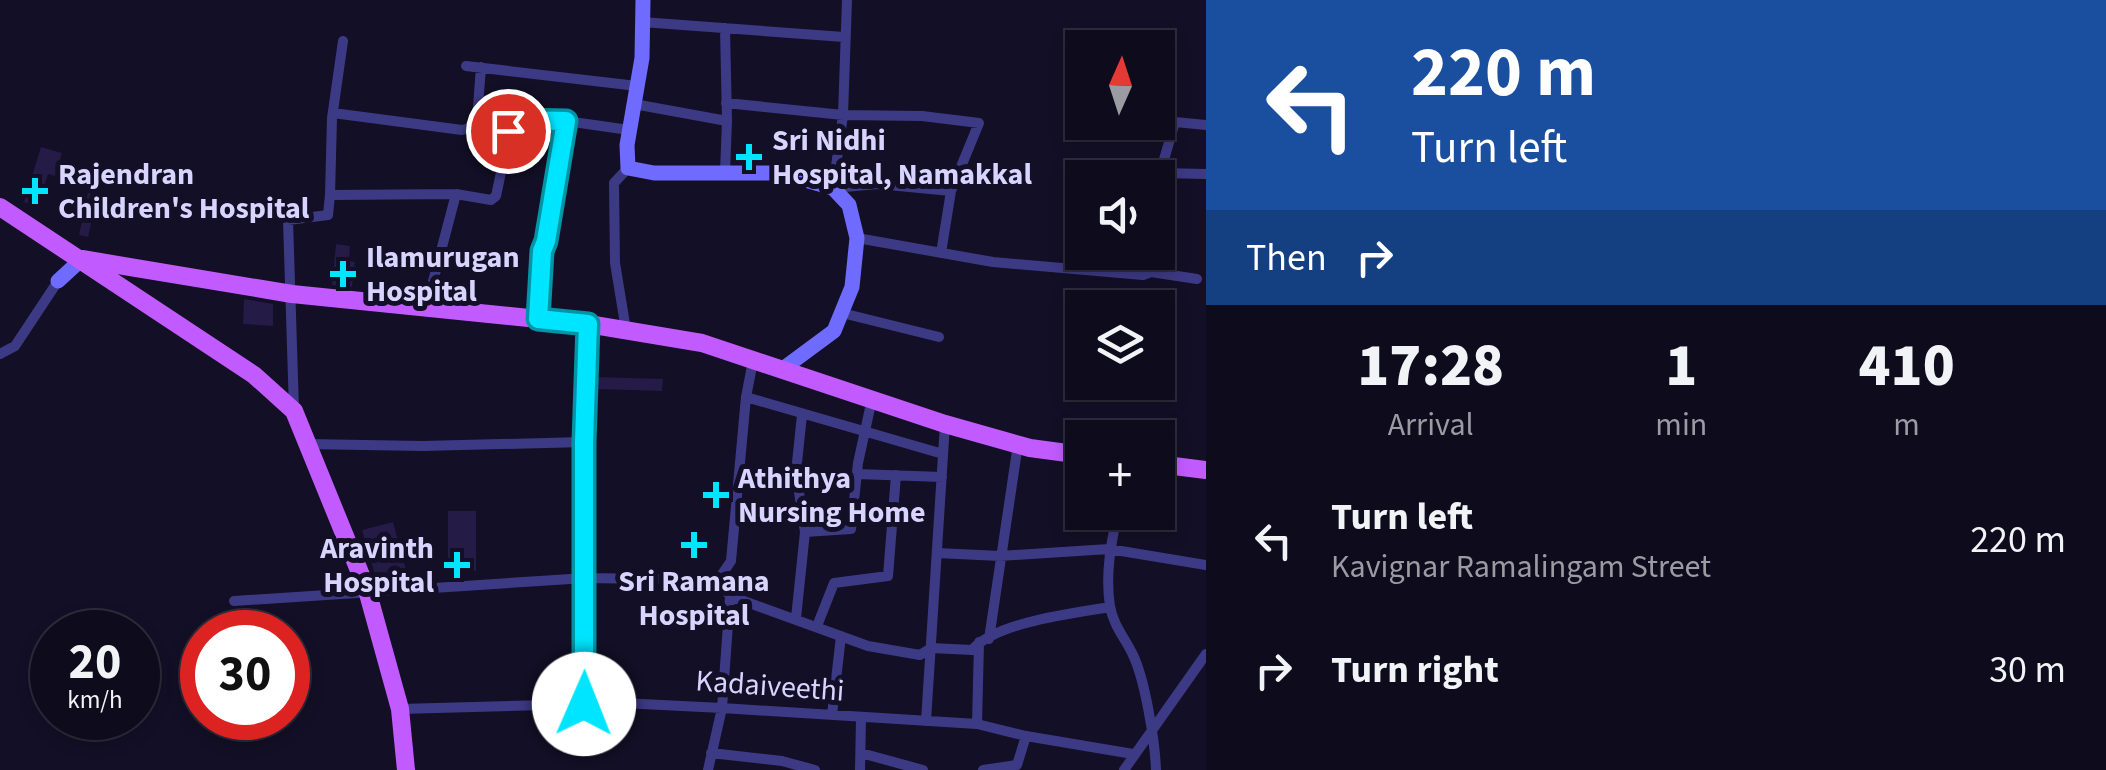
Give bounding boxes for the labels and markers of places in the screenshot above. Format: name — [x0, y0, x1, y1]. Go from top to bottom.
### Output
pin — [466, 89, 551, 174]
place label: Sri Nidhi Hospital, Namakkal — [772, 119, 1032, 196]
marker: Sri Nidhi Hospital, Namakkal — [736, 144, 762, 170]
place label: Rajendran Children's Hospital — [58, 153, 310, 230]
marker: Rajendran Children's Hospital — [22, 178, 48, 204]
place label: Ilamurugan Hospital — [366, 236, 520, 313]
marker: Ilamurugan Hospital — [330, 261, 356, 287]
place label: Athithya Nursing Home — [737, 457, 926, 534]
marker: Athithya Nursing Home — [703, 482, 729, 508]
place label: Aravinth Hospital — [319, 527, 434, 604]
marker: Sri Ramana Hospital — [681, 532, 707, 558]
marker: Aravinth Hospital — [444, 552, 470, 578]
place label: Sri Ramana Hospital — [618, 560, 770, 637]

